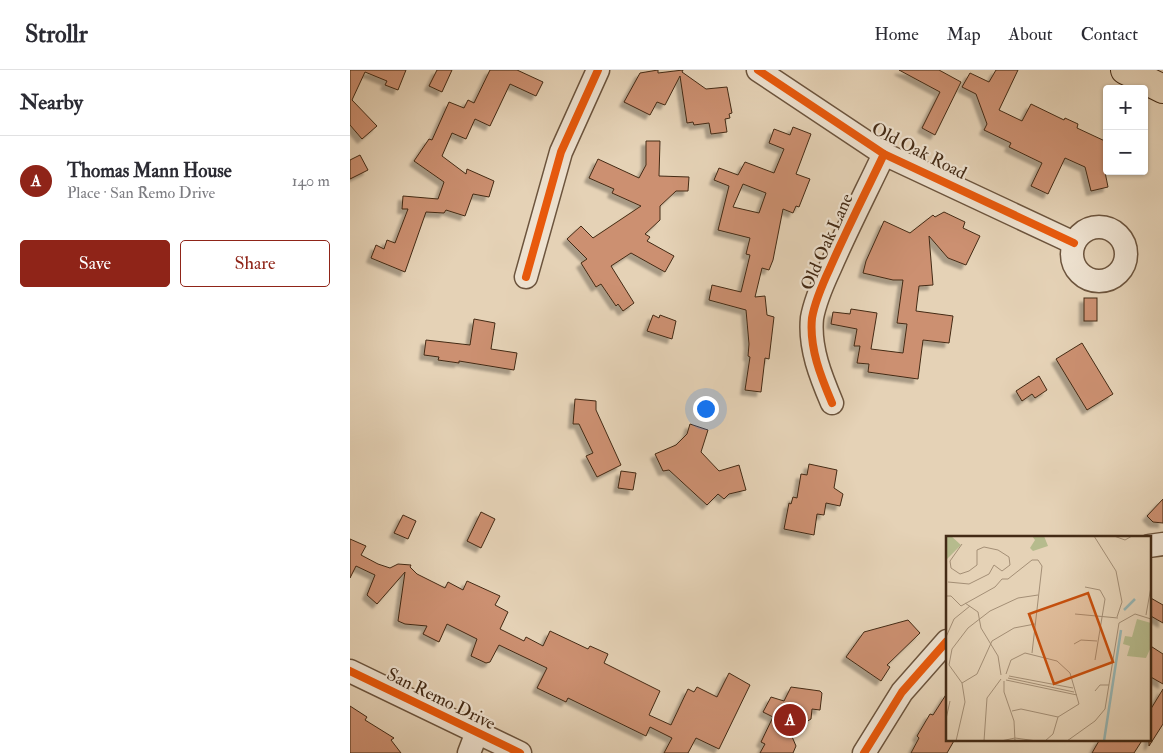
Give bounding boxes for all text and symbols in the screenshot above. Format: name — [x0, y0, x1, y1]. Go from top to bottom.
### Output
text: Strollr — [25, 19, 88, 50]
text: Home — [874, 23, 919, 46]
text: Map — [947, 23, 981, 46]
text: About — [1009, 23, 1053, 46]
text: Contact — [1081, 23, 1138, 46]
map controls — [1103, 85, 1148, 175]
button: + — [1103, 85, 1148, 130]
text: Nearby — [20, 89, 83, 116]
street label: Old Oak Road — [868, 117, 971, 185]
button: − — [1103, 130, 1148, 175]
text: Thomas Mann House — [67, 159, 232, 183]
text: A — [31, 171, 41, 191]
text: 140 m — [292, 171, 330, 191]
text: Place · San Remo Drive — [67, 183, 215, 203]
street label: Old Oak Lane — [795, 190, 859, 294]
button: Save — [20, 240, 170, 287]
button: Share — [180, 240, 330, 287]
your location — [693, 396, 719, 422]
inset map — [946, 536, 1150, 740]
street label: San Remo Drive — [383, 663, 500, 735]
pin: A — [774, 701, 806, 739]

